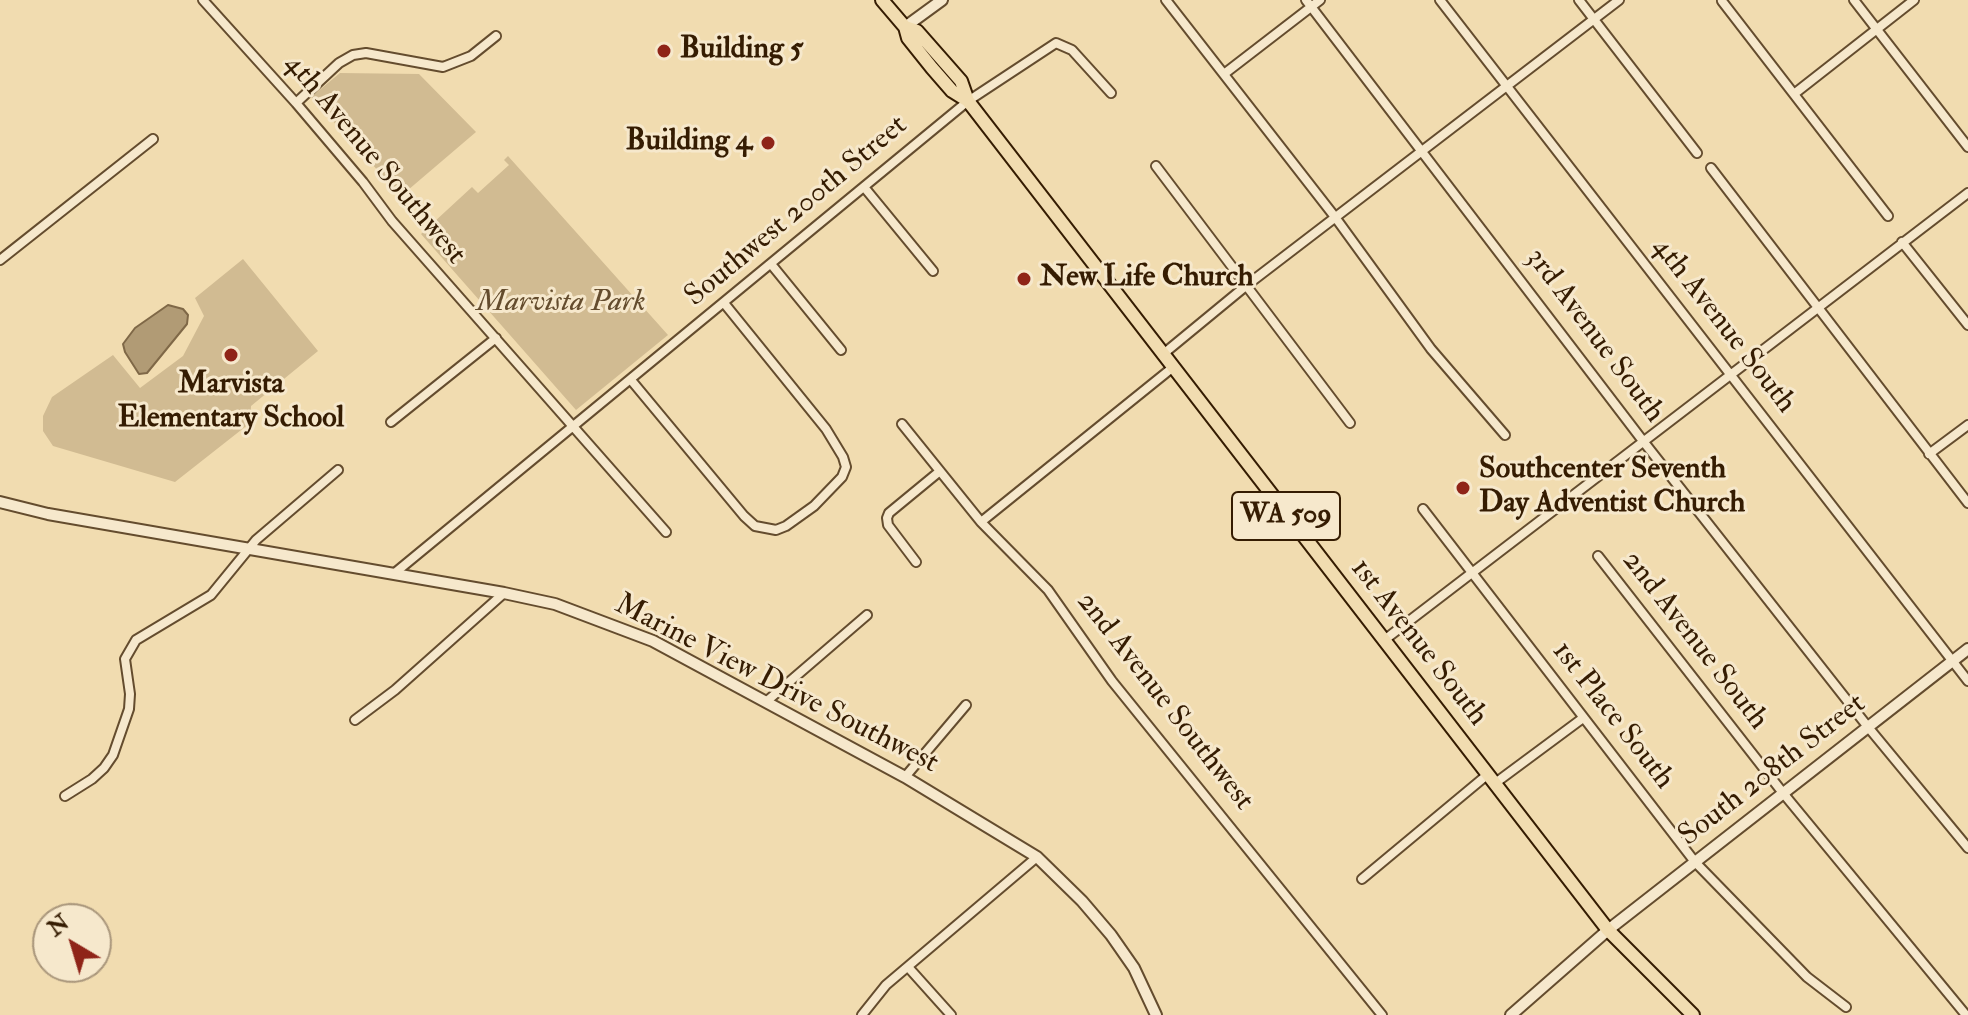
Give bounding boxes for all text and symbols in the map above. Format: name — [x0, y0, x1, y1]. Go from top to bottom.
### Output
place label: Building 5 — [680, 33, 803, 69]
marker: Building 5 — [655, 42, 673, 60]
street label: 4th Avenue Southwest — [275, 47, 473, 273]
street label: Southwest 200th Street — [679, 109, 915, 315]
place label: Building 4 — [626, 125, 752, 161]
marker: Building 4 — [759, 134, 777, 152]
street label: 4th Avenue South — [1643, 231, 1803, 421]
street label: 3rd Avenue South — [1517, 242, 1671, 430]
place label: New Life Church — [1040, 261, 1254, 297]
marker: New Life Church — [1015, 270, 1033, 288]
park label: Marvista Park — [476, 286, 646, 322]
marker: Marvista Elementary School — [222, 346, 240, 364]
place label: Marvista Elementary School — [118, 368, 344, 438]
place label: Southcenter Seventh Day Adventist Church — [1479, 453, 1745, 524]
marker: Southcenter Seventh Day Adventist Church — [1454, 479, 1472, 497]
road number: WA 509 — [1232, 492, 1340, 540]
street label: 2nd Avenue South — [1613, 544, 1775, 738]
street label: 1st Avenue South — [1342, 552, 1494, 734]
street label: 2nd Avenue Southwest — [1068, 586, 1260, 818]
street label: Marine View Drive Southwest — [608, 588, 944, 782]
street label: 1st Place South — [1543, 635, 1681, 797]
street label: South 208th Street — [1672, 687, 1874, 855]
north arrow — [32, 903, 112, 983]
text: N — [42, 909, 75, 943]

